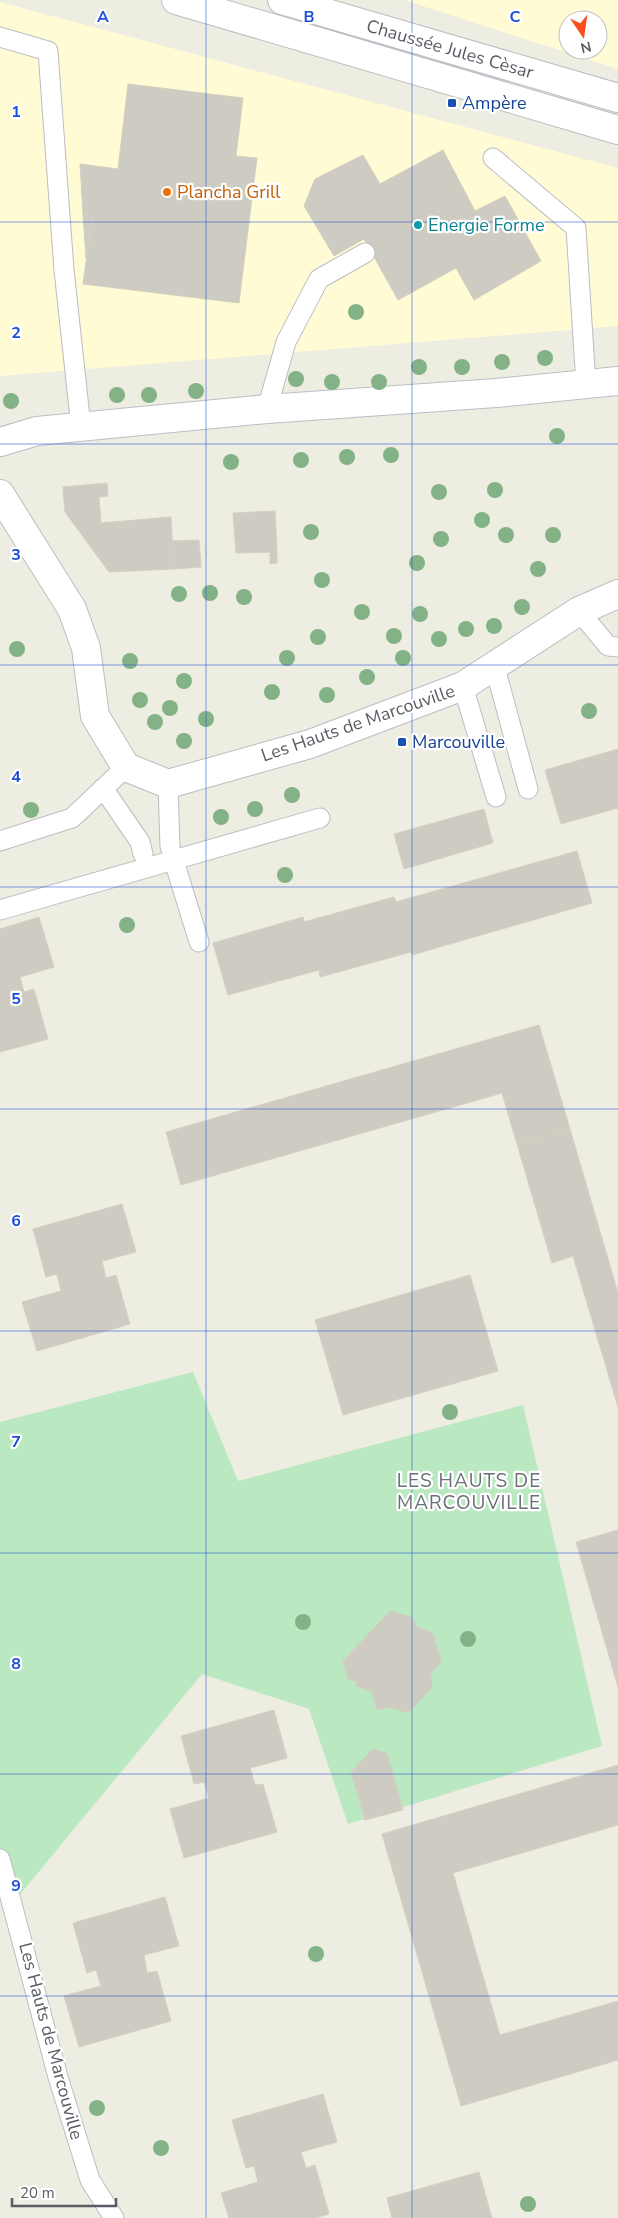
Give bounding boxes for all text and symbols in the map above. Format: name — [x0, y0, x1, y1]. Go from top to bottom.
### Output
text: A — [97, 6, 109, 28]
text: B — [303, 6, 315, 28]
north arrow — [558, 10, 608, 60]
street label: Chaussée Jules Cèsar — [364, 15, 536, 83]
text: N — [579, 37, 593, 58]
place label: Ampère — [462, 91, 527, 115]
marker: Ampère — [446, 97, 458, 109]
text: 1 — [11, 101, 21, 123]
place label: Plancha Grill — [177, 180, 281, 204]
marker: Plancha Grill — [161, 186, 173, 198]
place label: Energie Forme — [428, 213, 545, 237]
marker: Energie Forme — [412, 219, 424, 231]
text: 2 — [11, 322, 21, 344]
text: 3 — [11, 544, 21, 566]
street label: Les Hauts de Marcouville — [258, 680, 458, 766]
place label: Marcouville — [412, 731, 505, 753]
marker: Marcouville — [396, 736, 408, 748]
text: 4 — [11, 766, 21, 788]
text: 5 — [11, 988, 21, 1010]
text: 6 — [11, 1210, 21, 1232]
text: 7 — [11, 1431, 21, 1453]
district label: LES HAUTS DE MARCOUVILLE — [397, 1468, 541, 1516]
text: 8 — [11, 1653, 21, 1675]
text: 9 — [11, 1875, 21, 1897]
street label: Les Hauts de Marcouville — [13, 1940, 89, 2142]
scale bar — [12, 2176, 116, 2208]
text: 20 m — [20, 2183, 55, 2203]

